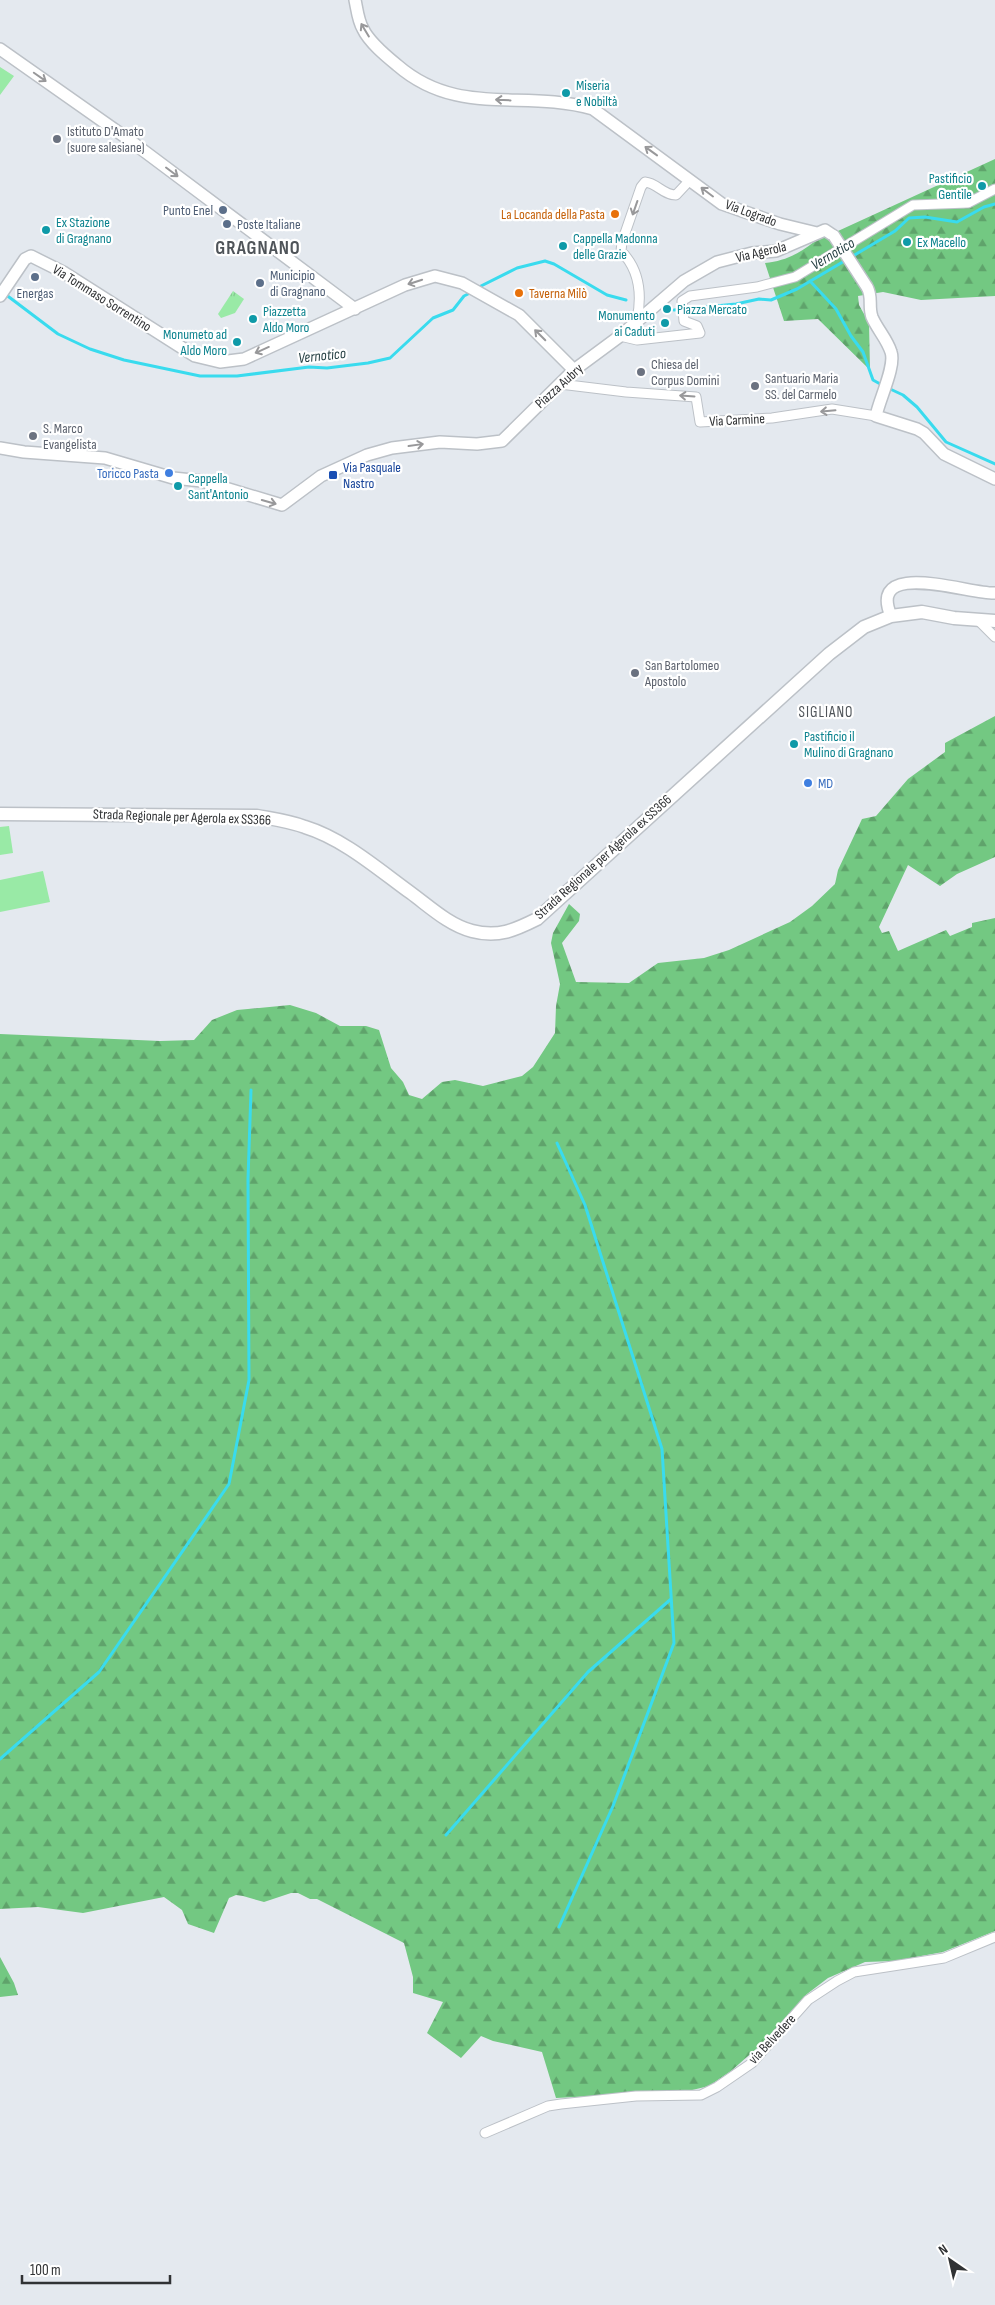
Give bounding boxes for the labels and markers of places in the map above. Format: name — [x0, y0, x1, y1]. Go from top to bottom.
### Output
place label: Miseria e Nobiltà — [576, 77, 617, 110]
marker: Miseria e Nobiltà — [560, 87, 572, 99]
place label: Istituto D'Amato (suore salesiane) — [67, 123, 145, 156]
marker: Istituto D'Amato (suore salesiane) — [51, 133, 63, 145]
place label: Pastificio Gentile — [929, 170, 972, 203]
marker: Pastificio Gentile — [976, 180, 988, 192]
place label: Punto Enel — [163, 202, 213, 219]
marker: Punto Enel — [217, 204, 229, 216]
place label: La Locanda della Pasta — [501, 206, 605, 223]
marker: La Locanda della Pasta — [609, 208, 621, 220]
place label: Ex Stazione di Gragnano — [56, 214, 112, 247]
place label: Poste Italiane — [237, 216, 301, 233]
marker: Poste Italiane — [221, 218, 233, 230]
marker: Ex Stazione di Gragnano — [40, 224, 52, 236]
place label: Cappella Madonna delle Grazie — [573, 230, 658, 263]
place label: Ex Macello — [917, 234, 966, 251]
marker: Ex Macello — [901, 236, 913, 248]
marker: Cappella Madonna delle Grazie — [557, 240, 569, 252]
place label: Municipio di Gragnano — [270, 267, 326, 300]
marker: Energas — [29, 271, 41, 283]
marker: Municipio di Gragnano — [254, 277, 266, 289]
place label: Energas — [17, 285, 53, 302]
place label: Taverna Milò — [529, 285, 587, 302]
marker: Taverna Milò — [513, 287, 525, 299]
place label: Piazza Mercato — [677, 301, 747, 318]
place label: Piazzetta Aldo Moro — [262, 303, 310, 336]
marker: Piazza Mercato — [661, 303, 673, 315]
place label: Monumento ai Caduti — [598, 307, 655, 340]
marker: Piazzetta Aldo Moro — [247, 313, 259, 325]
marker: Monumento ai Caduti — [659, 317, 671, 329]
place label: Monumeto ad Aldo Moro — [163, 326, 227, 359]
marker: Monumeto ad Aldo Moro — [231, 336, 243, 348]
place label: Chiesa del Corpus Domini — [651, 356, 719, 389]
marker: Chiesa del Corpus Domini — [635, 366, 647, 378]
place label: Santuario Maria SS. del Carmelo — [765, 370, 838, 403]
marker: Santuario Maria SS. del Carmelo — [749, 380, 761, 392]
place label: S. Marco Evangelista — [43, 420, 97, 453]
marker: S. Marco Evangelista — [27, 430, 39, 442]
place label: Via Pasquale Nastro — [343, 459, 401, 492]
place label: Toricco Pasta — [97, 465, 159, 482]
marker: Toricco Pasta — [163, 467, 175, 479]
marker: Via Pasquale Nastro — [327, 469, 339, 481]
place label: Cappella Sant'Antonio — [188, 470, 249, 503]
marker: Cappella Sant'Antonio — [172, 480, 184, 492]
place label: San Bartolomeo Apostolo — [644, 657, 719, 690]
marker: San Bartolomeo Apostolo — [629, 667, 641, 679]
place label: Pastificio il Mulino di Gragnano — [804, 728, 894, 761]
marker: Pastificio il Mulino di Gragnano — [788, 738, 800, 750]
place label: MD — [818, 775, 833, 792]
marker: MD — [802, 777, 814, 789]

